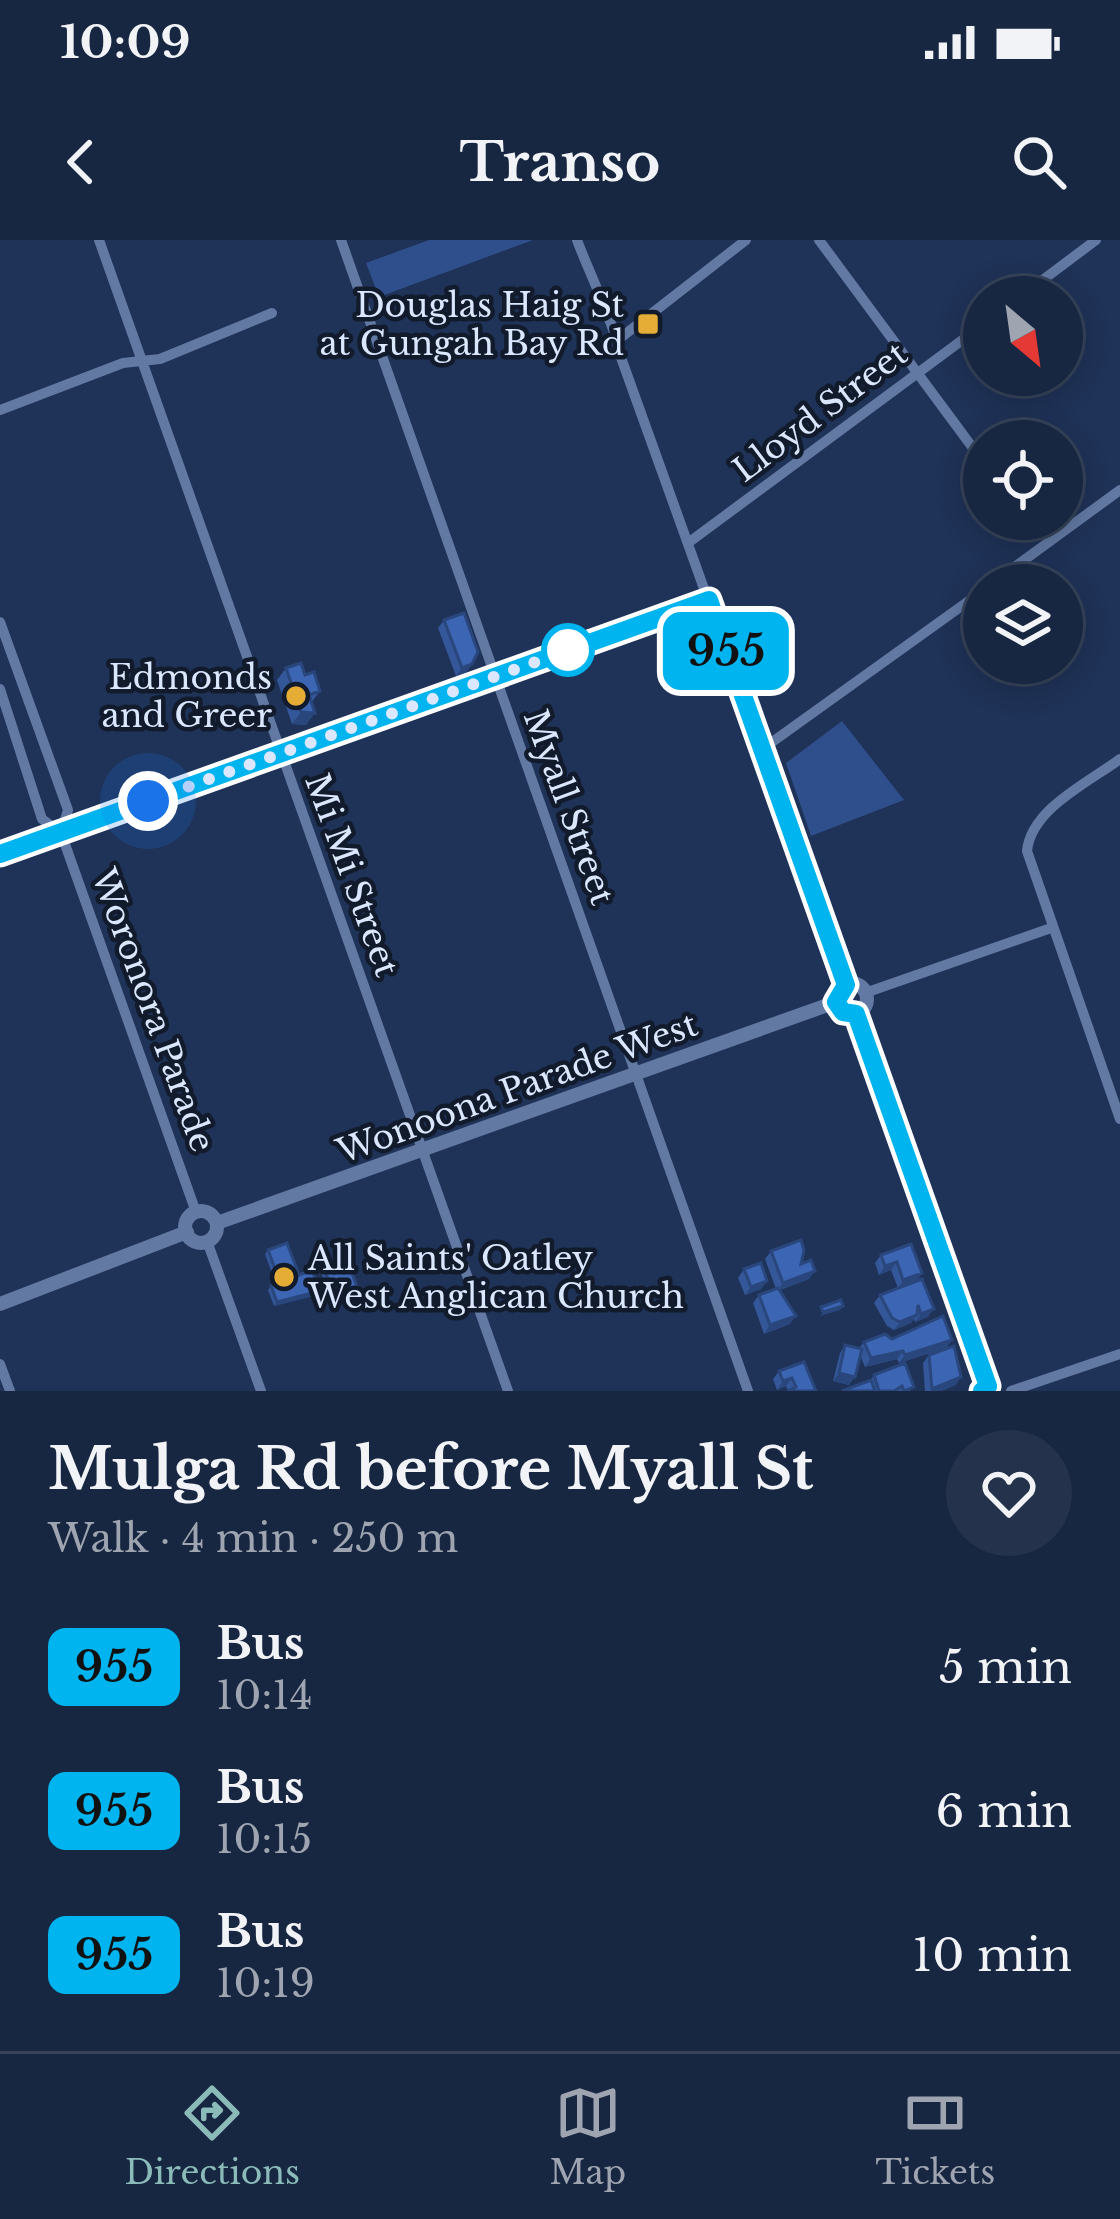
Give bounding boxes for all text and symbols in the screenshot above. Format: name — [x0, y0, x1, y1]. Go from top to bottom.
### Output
text: 10:09 — [60, 14, 191, 70]
icon: back — [48, 129, 114, 195]
text: Transo — [460, 129, 660, 196]
icon: search — [1006, 129, 1072, 195]
north arrow — [963, 276, 1083, 396]
map controls — [963, 276, 1083, 684]
place label: Douglas Haig St at Gungah Bay Rd — [320, 285, 625, 364]
marker: Douglas Haig St at Gungah Bay Rd — [635, 311, 661, 337]
street label: Lloyd Street — [725, 333, 915, 491]
button: locate — [963, 420, 1083, 540]
button: layers — [963, 564, 1083, 684]
line badge: 955 — [657, 612, 795, 690]
unlabelled marker — [543, 625, 593, 675]
text: 955 — [687, 625, 765, 677]
place label: Edmonds and Greer — [102, 657, 272, 736]
marker: Edmonds and Greer — [283, 683, 309, 709]
street label: Myall Street — [515, 704, 623, 910]
street label: Mi Mi Street — [296, 768, 408, 982]
your location — [118, 771, 178, 831]
street label: Woronora Parade — [82, 862, 223, 1157]
street label: Wonoona Parade West — [330, 1004, 703, 1173]
place label: All Saints' Oatley West Anglican Church — [307, 1238, 684, 1317]
marker: All Saints' Oatley West Anglican Church — [271, 1264, 297, 1290]
button: heart — [946, 1430, 1072, 1556]
text: Mulga Rd before Myall St — [48, 1434, 814, 1504]
text: Walk · 4 min · 250 m — [48, 1514, 458, 1563]
text: Bus — [216, 1615, 304, 1671]
text: 5 min — [939, 1639, 1072, 1695]
text: 955 — [75, 1641, 153, 1693]
text: 10:14 — [216, 1671, 313, 1720]
text: Bus — [216, 1759, 304, 1815]
text: 6 min — [936, 1783, 1072, 1839]
text: 955 — [75, 1785, 153, 1837]
text: 10:15 — [216, 1815, 312, 1864]
text: Bus — [216, 1903, 304, 1959]
text: 10 min — [912, 1927, 1072, 1983]
text: 955 — [75, 1929, 153, 1981]
text: 10:19 — [216, 1959, 315, 2008]
tab: Directions — [125, 2080, 300, 2193]
tab: Map — [549, 2080, 626, 2193]
tab: Tickets — [875, 2080, 995, 2193]

